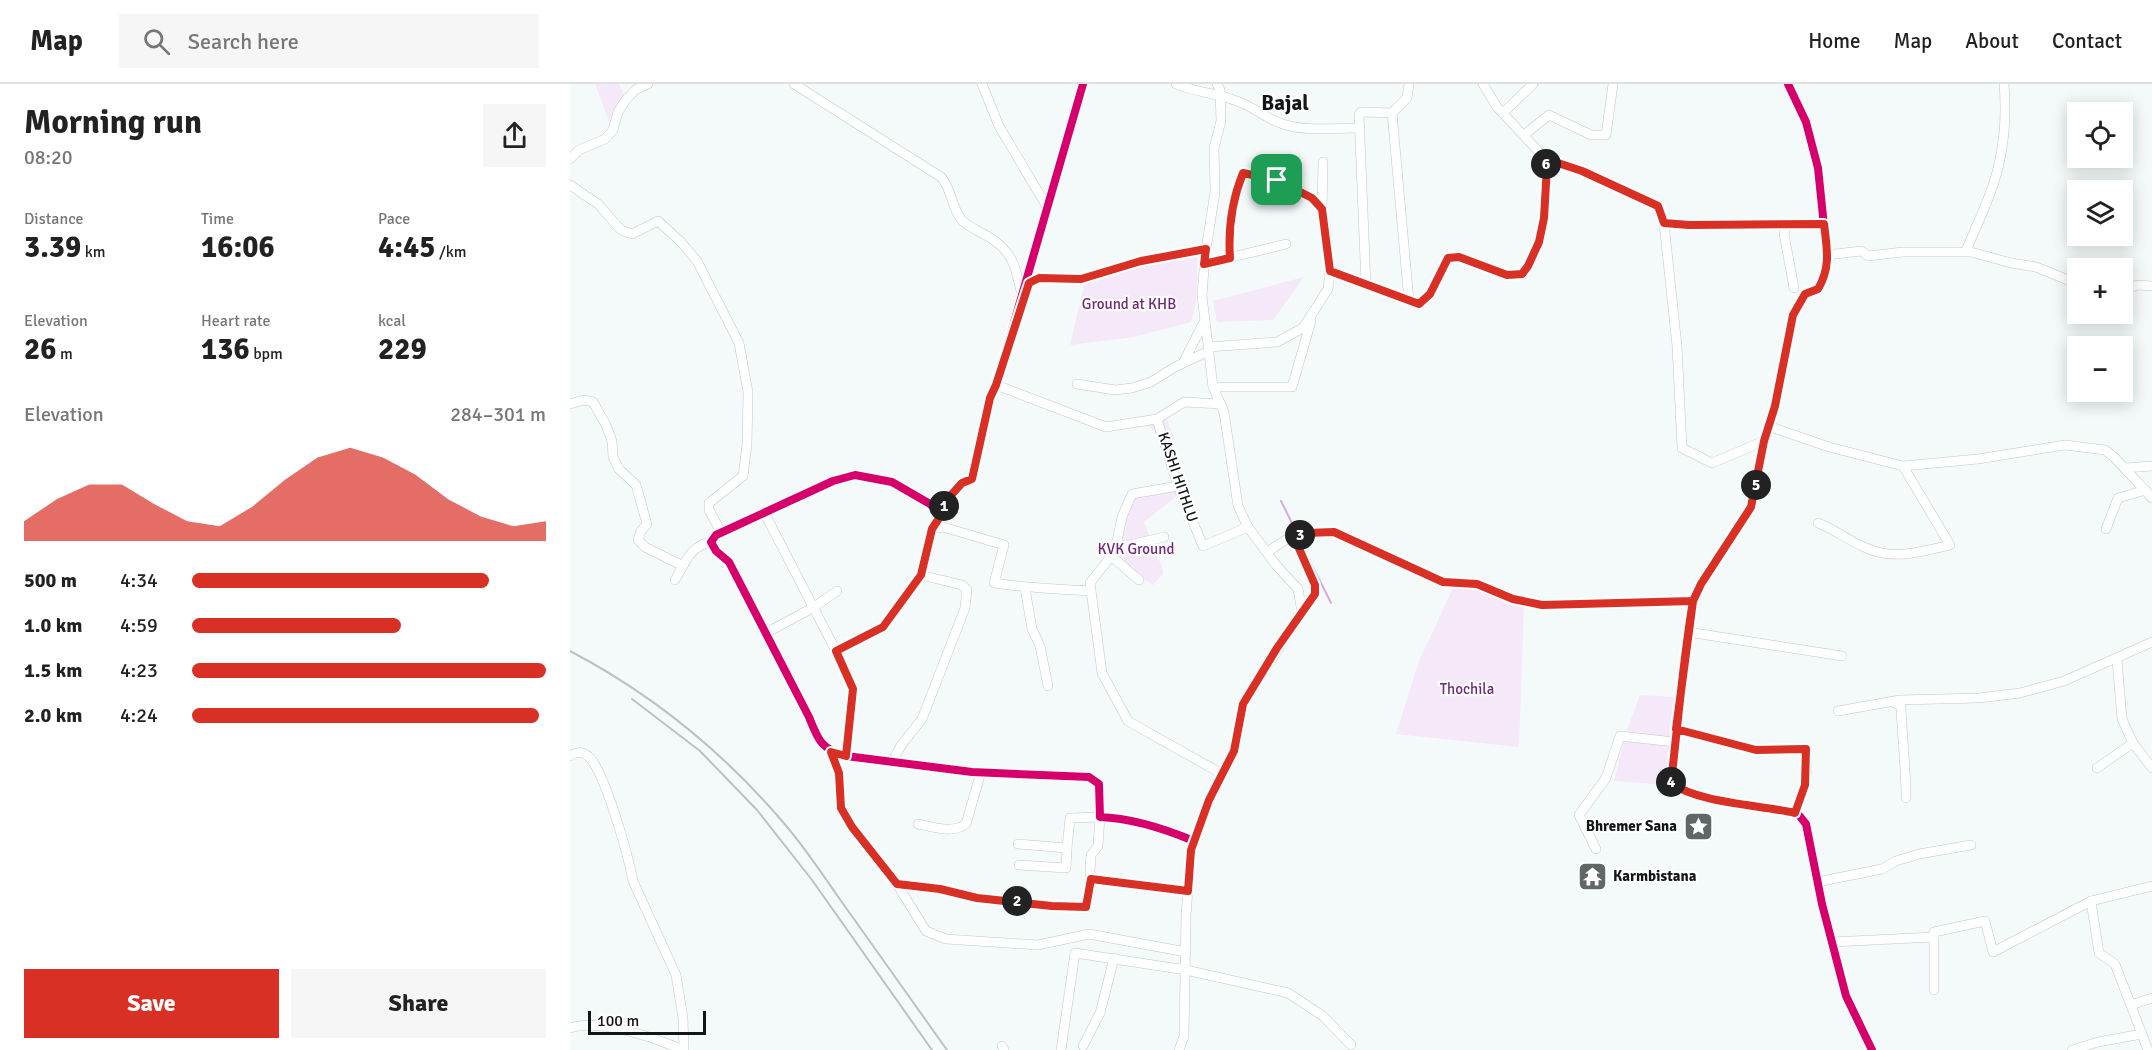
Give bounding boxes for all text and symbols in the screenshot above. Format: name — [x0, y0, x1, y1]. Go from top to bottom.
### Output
search box — [119, 14, 539, 68]
text: Map — [30, 24, 83, 58]
icon: search — [140, 25, 173, 58]
text: Search here — [188, 28, 299, 55]
text: Home — [1808, 28, 1861, 54]
text: Map — [1894, 28, 1932, 54]
text: About — [1965, 28, 2019, 54]
text: Contact — [2052, 28, 2122, 54]
district label: Bajal — [1261, 90, 1309, 116]
text: Morning run — [24, 102, 202, 143]
map controls — [2067, 102, 2133, 402]
button: locate — [2067, 102, 2133, 168]
button: share — [483, 104, 546, 167]
text: 08:20 — [24, 145, 73, 170]
pin: 6 — [1531, 149, 1561, 179]
pin — [1251, 154, 1302, 205]
text: 6 — [1542, 154, 1550, 174]
icon: arrive — [1260, 163, 1293, 196]
button: layers — [2067, 180, 2133, 246]
text: Distance — [24, 209, 84, 229]
text: Time — [201, 209, 234, 229]
text: Pace — [378, 209, 410, 229]
text: 3.39 — [24, 229, 81, 266]
text: 16:06 — [201, 229, 275, 266]
text: 4:45 — [378, 229, 435, 266]
text: km — [81, 242, 106, 262]
text: /km — [435, 242, 467, 262]
button: + — [2067, 258, 2133, 324]
park label: Ground at KHB — [1082, 295, 1176, 313]
text: Elevation — [24, 311, 88, 331]
text: Heart rate — [201, 311, 270, 331]
text: kcal — [378, 311, 406, 331]
text: 26 — [24, 331, 56, 368]
text: 136 — [201, 331, 250, 368]
text: 229 — [378, 331, 427, 368]
button: − — [2067, 336, 2133, 402]
text: m — [56, 344, 73, 364]
text: bpm — [250, 344, 283, 364]
text: Elevation — [24, 402, 104, 427]
text: 284–301 m — [450, 402, 546, 427]
street label: KASHI HITHLU — [1154, 430, 1202, 524]
pin: 5 — [1741, 470, 1771, 500]
text: 5 — [1752, 475, 1760, 495]
pin: 1 — [929, 491, 959, 521]
text: 1 — [940, 496, 948, 516]
pin: 3 — [1285, 520, 1315, 550]
text: 3 — [1296, 525, 1304, 545]
park label: KVK Ground — [1098, 540, 1174, 558]
text: 500 m — [24, 568, 77, 593]
text: 4:34 — [120, 568, 158, 593]
text: 1.0 km — [24, 613, 82, 638]
text: 4:59 — [120, 613, 158, 638]
text: 1.5 km — [24, 658, 82, 683]
text: 4:23 — [120, 658, 158, 683]
park label: Thochila — [1440, 680, 1494, 698]
text: 2.0 km — [24, 703, 82, 728]
text: 4:24 — [120, 703, 158, 728]
pin: 4 — [1656, 767, 1686, 797]
text: 4 — [1667, 772, 1675, 792]
place icon: Bhremer Sana — [1682, 810, 1714, 842]
place label: Bhremer Sana — [1586, 817, 1677, 835]
temple icon: Karmbistana — [1576, 860, 1608, 892]
place label: Karmbistana — [1613, 867, 1697, 885]
pin: 2 — [1002, 886, 1032, 916]
text: 2 — [1013, 891, 1021, 911]
button: Save — [24, 969, 279, 1038]
button: Share — [291, 969, 546, 1038]
scale bar — [588, 1008, 706, 1036]
text: 100 m — [597, 1011, 639, 1031]

